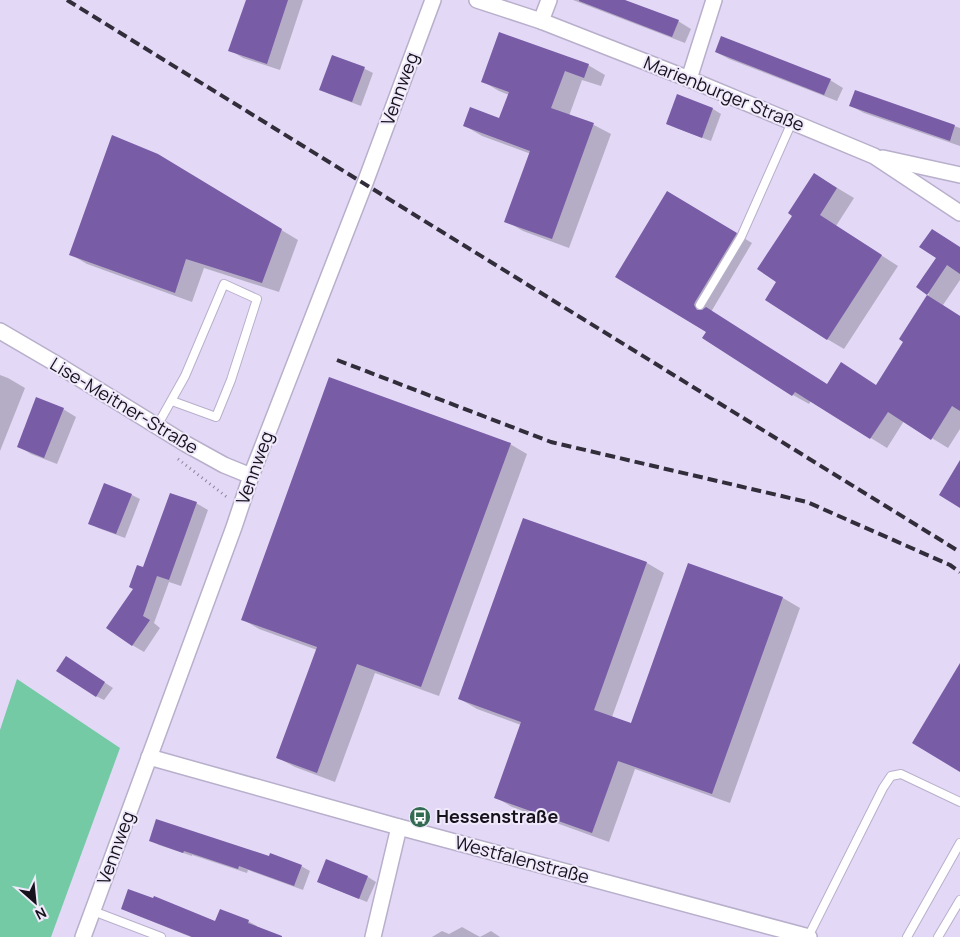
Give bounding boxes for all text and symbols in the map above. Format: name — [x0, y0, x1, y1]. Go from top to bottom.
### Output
street label: Vennweg — [375, 49, 423, 128]
street label: Marienburger Straße — [640, 50, 808, 136]
street label: Lise-Meitner-Straße — [46, 351, 203, 459]
street label: Vennweg — [230, 428, 278, 507]
place label: Hessenstraße — [436, 804, 558, 828]
bus stop icon: Hessenstraße — [408, 805, 432, 829]
street label: Vennweg — [91, 808, 139, 887]
street label: Westfalenstraße — [452, 830, 592, 889]
north arrow — [10, 877, 60, 927]
text: N — [32, 903, 50, 925]

